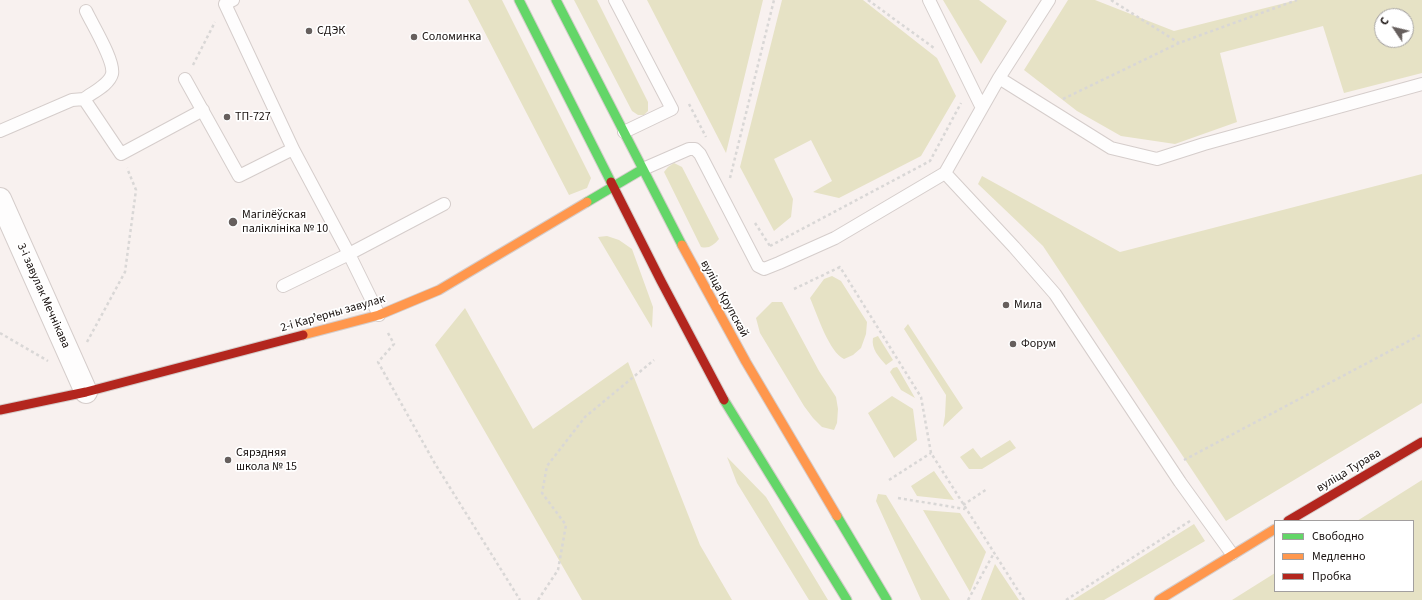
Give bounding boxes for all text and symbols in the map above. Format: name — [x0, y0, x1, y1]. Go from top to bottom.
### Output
north arrow — [1374, 8, 1414, 48]
text: С — [1377, 14, 1393, 28]
place label: СДЭК — [317, 24, 345, 38]
marker: СДЭК — [304, 26, 314, 36]
place label: Соломинка — [422, 30, 481, 44]
marker: Соломинка — [409, 32, 419, 42]
place label: ТП-727 — [235, 110, 271, 124]
marker: ТП-727 — [222, 112, 232, 122]
place label: Магілёўская паліклініка № 10 — [242, 208, 328, 236]
marker: Магілёўская паліклініка № 10 — [227, 216, 239, 228]
street label: 3-і завулак Мечнікава — [13, 241, 73, 351]
street label: вуліца Крупскай — [697, 258, 751, 340]
street label: 2-і Карʼерны завулак — [279, 292, 387, 336]
place label: Мила — [1014, 298, 1042, 312]
marker: Мила — [1001, 300, 1011, 310]
place label: Форум — [1021, 337, 1056, 351]
marker: Форум — [1008, 339, 1018, 349]
place label: Сярэдняя школа № 15 — [236, 446, 297, 474]
street label: вуліца Турава — [1314, 446, 1384, 496]
marker: Сярэдняя школа № 15 — [223, 455, 233, 465]
legend — [1274, 520, 1414, 592]
text: Свободно — [1312, 528, 1364, 545]
text: Медленно — [1312, 548, 1366, 565]
text: Пробка — [1312, 568, 1351, 585]

